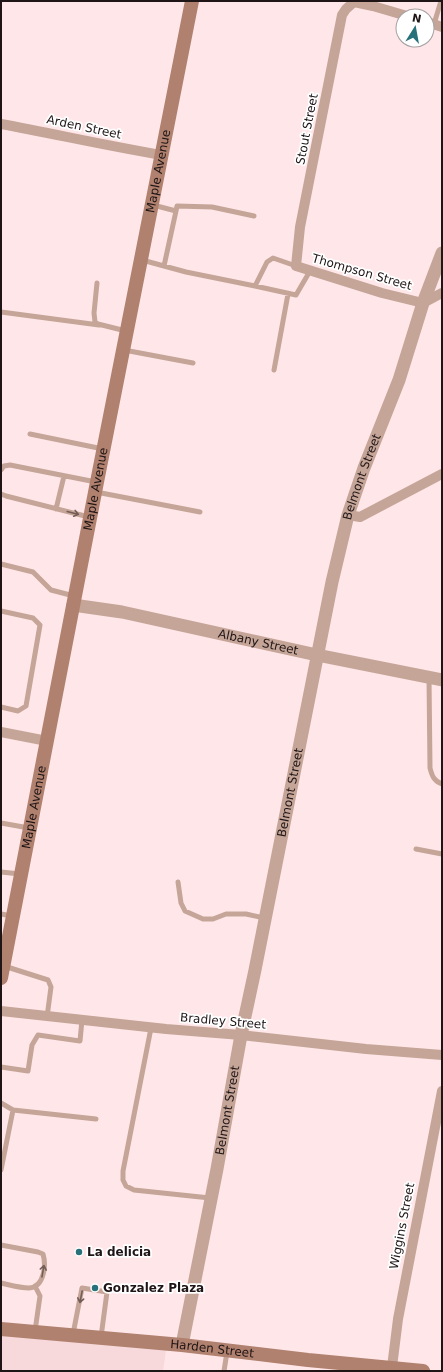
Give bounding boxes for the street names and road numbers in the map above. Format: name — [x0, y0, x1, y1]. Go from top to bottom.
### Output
street label: Stout Street — [293, 92, 321, 166]
street label: Arden Street — [45, 112, 123, 142]
street label: Maple Avenue — [143, 128, 173, 214]
street label: Thompson Street — [310, 251, 414, 293]
street label: Belmont Street — [340, 432, 384, 521]
street label: Maple Avenue — [81, 446, 111, 532]
street label: Albany Street — [217, 626, 300, 658]
street label: Belmont Street — [275, 746, 306, 838]
street label: Maple Avenue — [19, 764, 49, 850]
street label: Bradley Street — [179, 1010, 267, 1032]
street label: Belmont Street — [213, 1064, 242, 1156]
street label: Wiggins Street — [387, 1181, 417, 1270]
street label: Harden Street — [170, 1337, 255, 1361]

